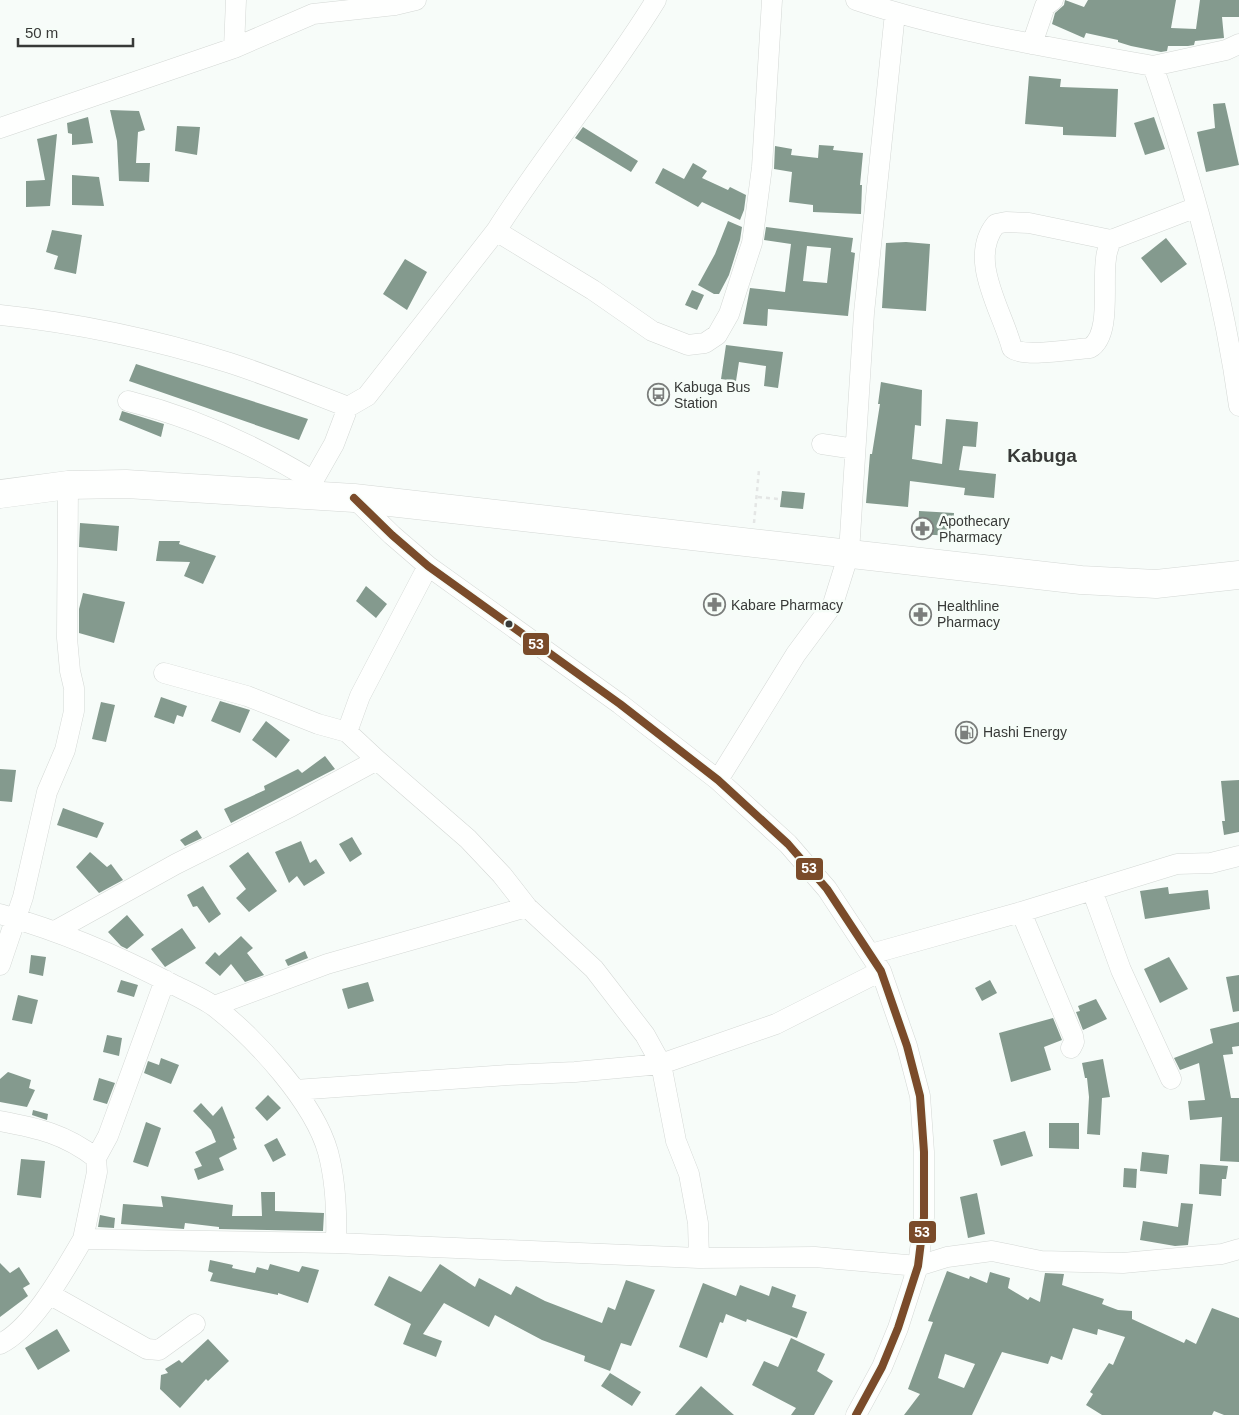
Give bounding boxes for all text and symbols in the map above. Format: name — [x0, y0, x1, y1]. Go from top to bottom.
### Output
scale bar — [18, 15, 132, 47]
text: 50 m — [25, 24, 58, 41]
place label: Kabuga Bus Station — [674, 379, 750, 411]
bus stop icon: Kabuga Bus Station — [646, 383, 670, 407]
district label: Kabuga — [1007, 445, 1077, 466]
place label: Apothecary Pharmacy — [939, 513, 1010, 545]
pharmacy icon: Apothecary Pharmacy — [911, 517, 935, 541]
pharmacy icon: Kabare Pharmacy — [703, 593, 727, 617]
place label: Kabare Pharmacy — [731, 597, 843, 613]
place label: Healthline Pharmacy — [937, 598, 1000, 630]
pharmacy icon: Healthline Pharmacy — [909, 602, 933, 626]
unlabelled marker — [504, 619, 514, 629]
line badge: 53 — [522, 632, 550, 656]
text: 53 — [528, 636, 544, 652]
fuel station icon: Hashi Energy — [955, 720, 979, 744]
place label: Hashi Energy — [983, 724, 1067, 740]
line badge: 53 — [795, 857, 824, 881]
text: 53 — [801, 860, 817, 876]
line badge: 53 — [908, 1220, 937, 1244]
text: 53 — [914, 1224, 930, 1240]

